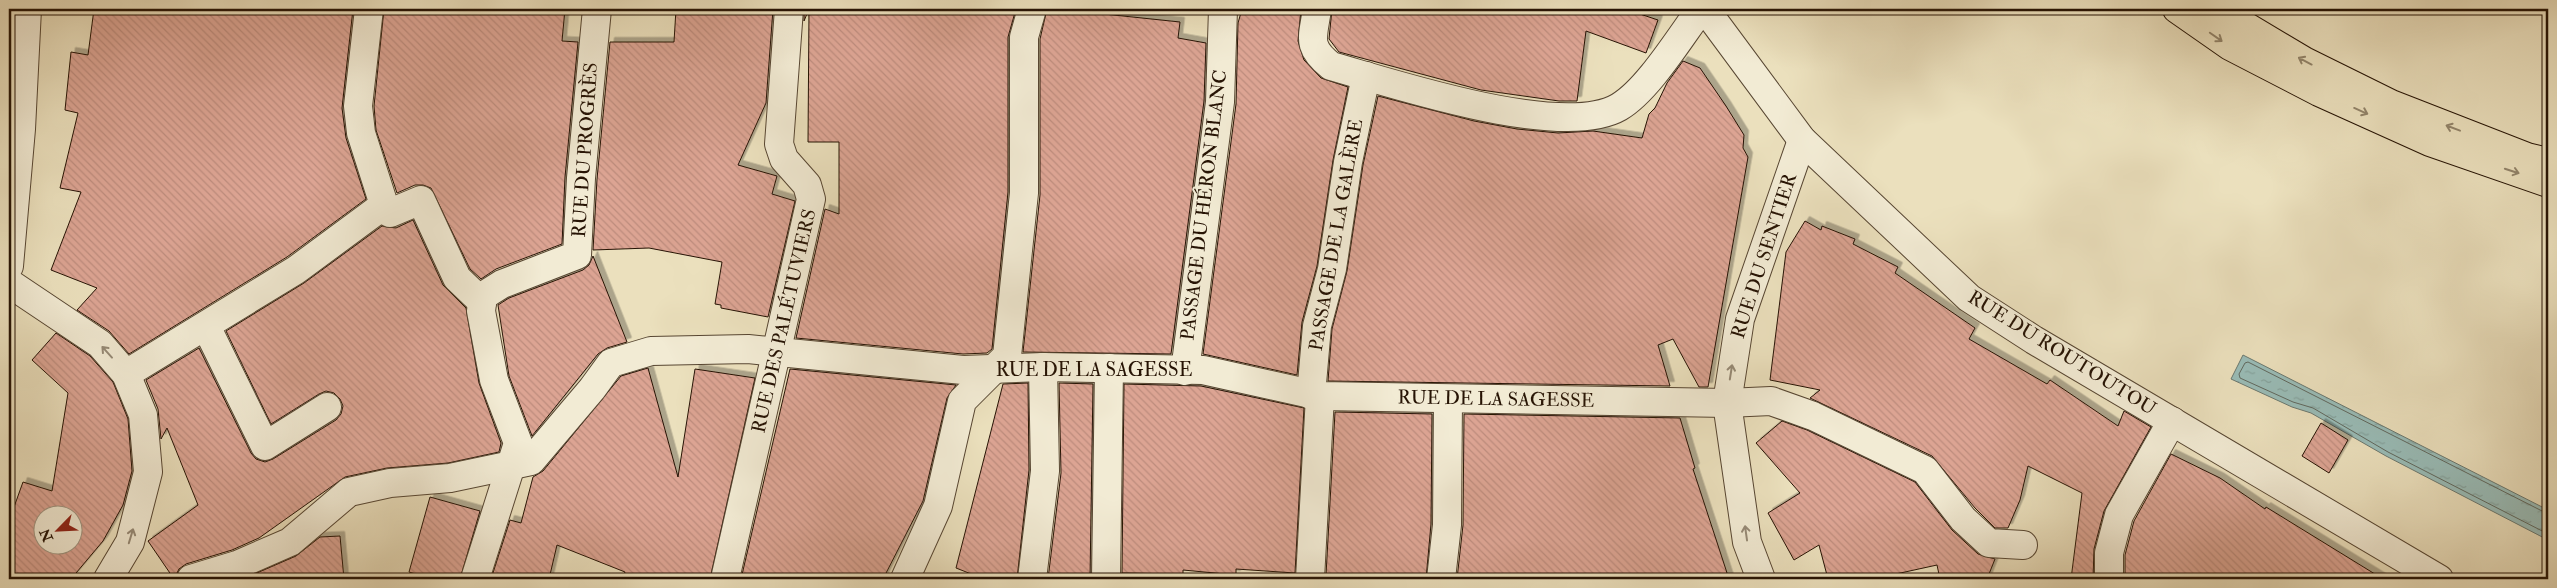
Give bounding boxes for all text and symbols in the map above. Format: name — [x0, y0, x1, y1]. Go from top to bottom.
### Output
one-way arrow — [2209, 32, 2223, 42]
one-way arrow — [2298, 56, 2313, 66]
street label: RUE DU PROGRÈS — [565, 61, 603, 238]
street label: PASSAGE DU HÉRON BLANC — [1174, 68, 1233, 342]
one-way arrow — [2353, 106, 2368, 116]
street label: PASSAGE DE LA GALÈRE — [1302, 116, 1368, 353]
one-way arrow — [2446, 123, 2461, 132]
one-way arrow — [2503, 167, 2519, 177]
street label: RUE DU SENTIER — [1726, 170, 1802, 342]
street label: RUE DES PALÉTUVIERS — [745, 206, 821, 435]
street label: RUE DU ROUTOUTOU — [1964, 285, 2160, 421]
one-way arrow — [102, 346, 113, 359]
street label: RUE DE LA SAGESSE — [996, 358, 1193, 382]
one-way arrow — [1726, 365, 1736, 381]
street label: RUE DE LA SAGESSE — [1397, 385, 1595, 413]
north arrow — [32, 506, 82, 556]
text: N — [36, 525, 57, 545]
one-way arrow — [1741, 525, 1751, 541]
one-way arrow — [127, 529, 137, 545]

